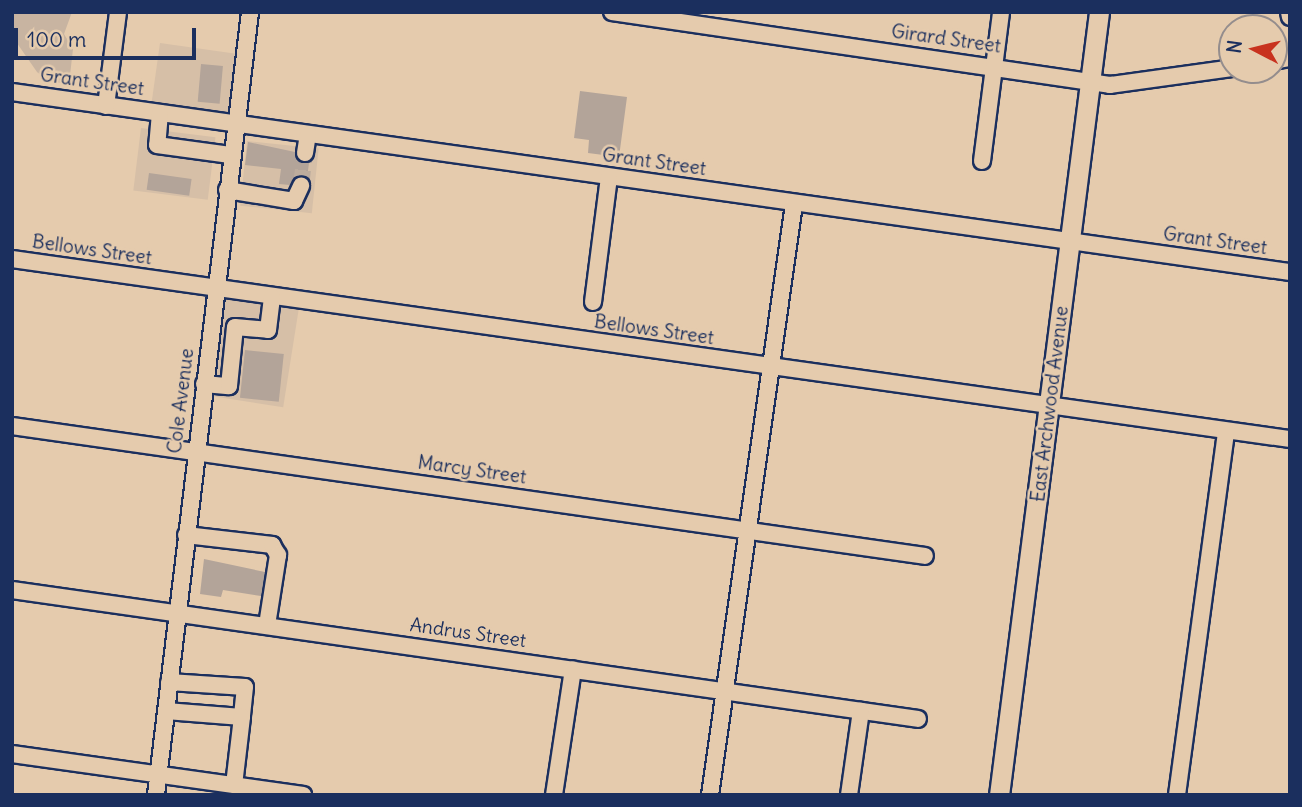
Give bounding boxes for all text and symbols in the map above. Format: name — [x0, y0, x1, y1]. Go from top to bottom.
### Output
scale bar — [18, 14, 200, 58]
north arrow — [1218, 14, 1288, 84]
street label: Girard Street — [890, 20, 1002, 58]
text: 100 m — [27, 26, 86, 53]
text: N — [1221, 39, 1247, 55]
street label: Grant Street — [39, 63, 145, 101]
street label: Grant Street — [601, 143, 707, 181]
street label: Grant Street — [1162, 222, 1268, 260]
street label: Bellows Street — [31, 230, 153, 270]
street label: East Archwood Avenue — [1027, 305, 1073, 503]
street label: Bellows Street — [593, 310, 715, 350]
street label: Cole Avenue — [163, 347, 199, 455]
street label: Marcy Street — [416, 451, 528, 489]
street label: Andrus Street — [408, 614, 528, 652]

